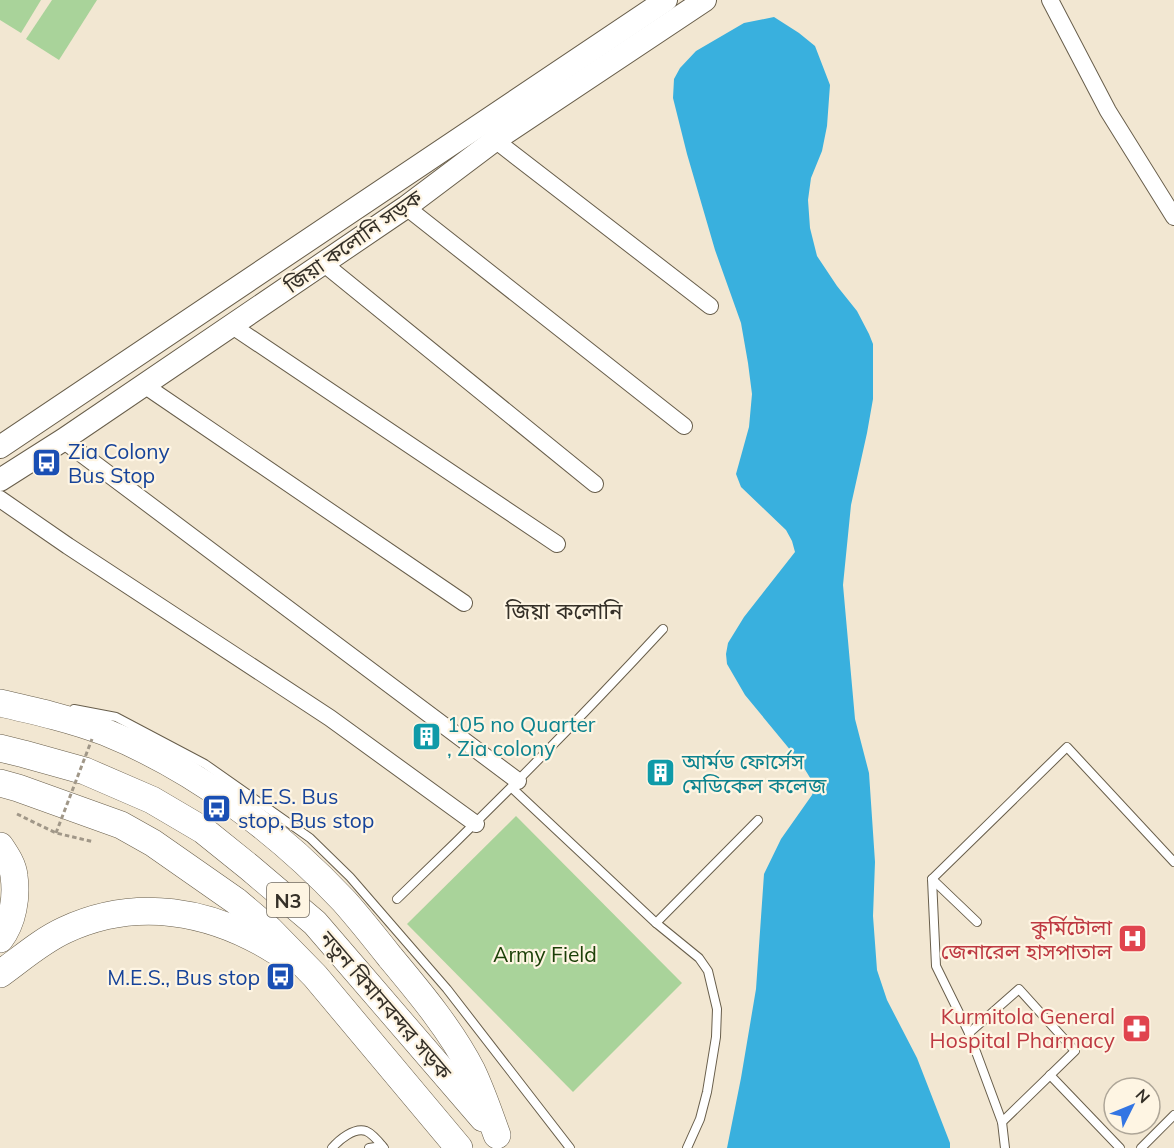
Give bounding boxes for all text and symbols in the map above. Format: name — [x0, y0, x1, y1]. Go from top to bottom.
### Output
street label: জিয়া কলোনি সড়ক — [278, 183, 428, 299]
place label: Zia Colony Bus Stop — [68, 438, 170, 488]
bus stop icon: Zia Colony Bus Stop — [31, 447, 63, 479]
district label: জিয়া কলোনি — [505, 597, 623, 625]
place label: 105 no Quarter , Zia colony — [447, 711, 596, 761]
building icon: 105 no Quarter , Zia colony — [410, 720, 442, 752]
place label: আর্মড ফোর্সেস মেডিকেল কলেজ — [681, 748, 827, 798]
building icon: আর্মড ফোর্সেস মেডিকেল কলেজ — [645, 757, 677, 789]
place label: M.E.S. Bus stop, Bus stop — [238, 783, 374, 833]
bus stop icon: M.E.S. Bus stop, Bus stop — [201, 792, 233, 824]
road number: N3 — [267, 883, 309, 917]
place label: কুর্মিটোলা জেনারেল হাসপাতাল — [941, 914, 1113, 964]
hospital icon: কুর্মিটোলা জেনারেল হাসপাতাল — [1117, 923, 1149, 955]
street label: নতুন বিমানবন্দর সড়ক — [313, 925, 458, 1086]
park label: Army Field — [493, 941, 597, 967]
bus stop icon: M.E.S., Bus stop — [265, 961, 297, 993]
place label: M.E.S., Bus stop — [107, 964, 260, 990]
place label: Kurmitola General Hospital Pharmacy — [930, 1003, 1115, 1053]
pharmacy icon: Kurmitola General Hospital Pharmacy — [1120, 1012, 1152, 1044]
north arrow — [1102, 1076, 1162, 1136]
text: N — [1132, 1085, 1154, 1107]

